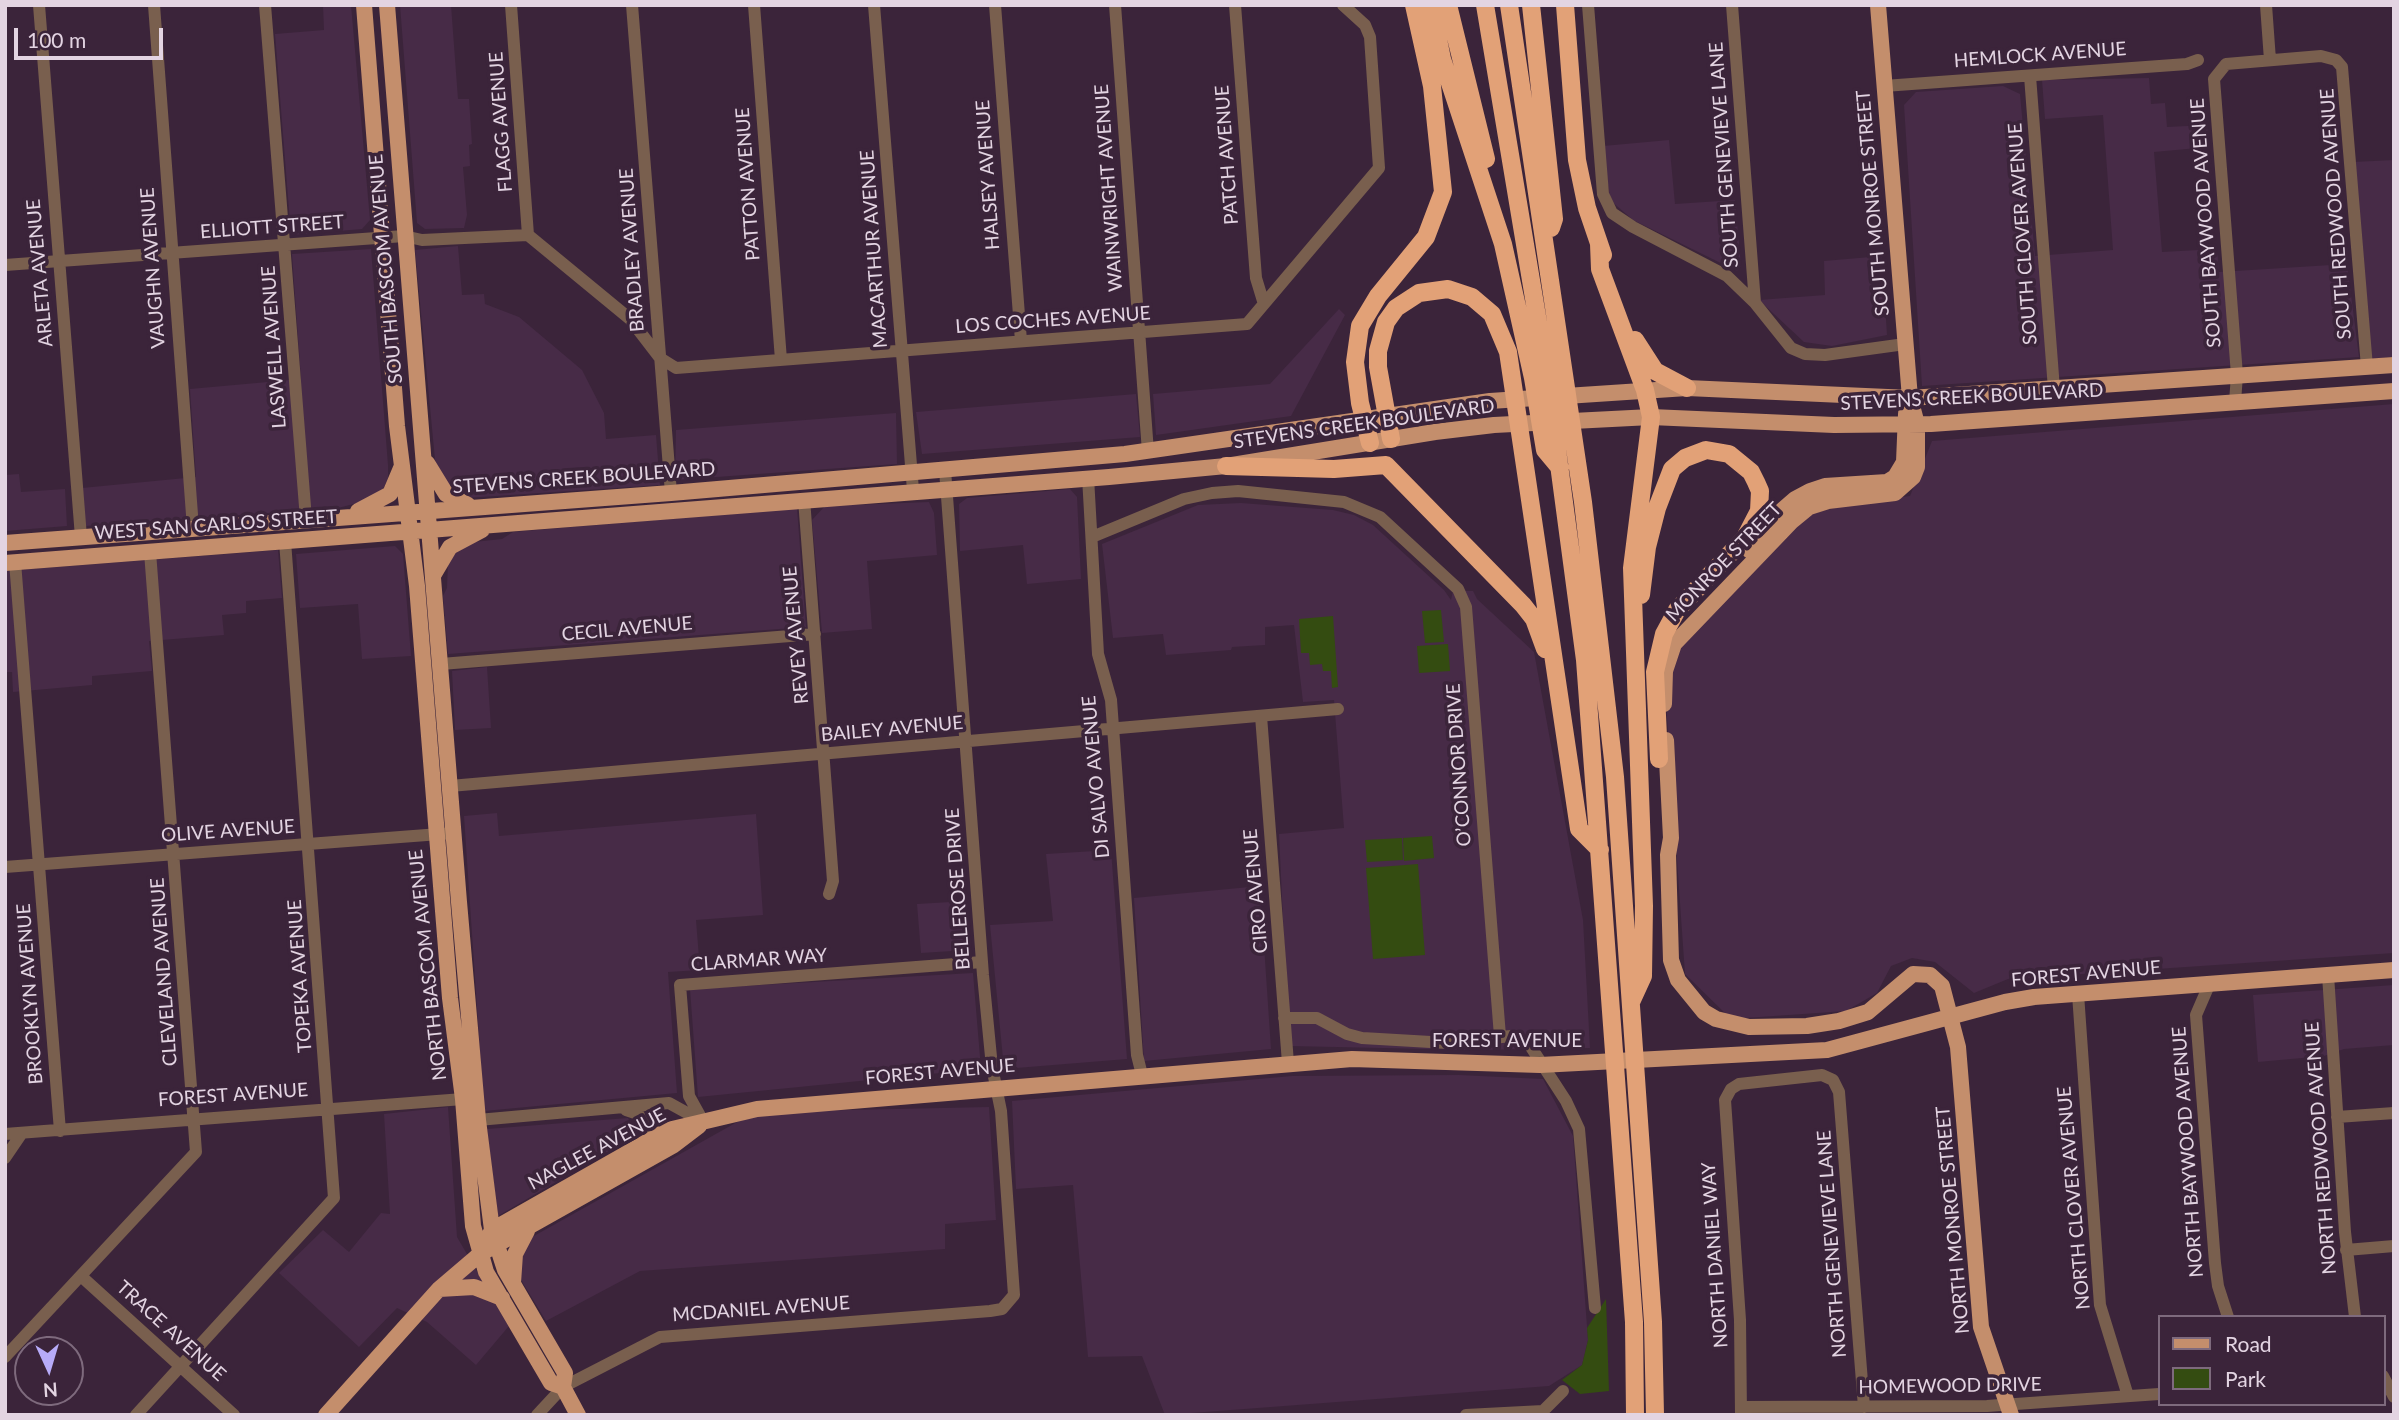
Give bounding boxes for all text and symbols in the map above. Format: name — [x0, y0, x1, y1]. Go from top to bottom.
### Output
scale bar — [18, 14, 166, 58]
text: 100 m — [27, 27, 86, 52]
street label: HEMLOCK AVENUE — [1953, 38, 2127, 72]
street label: SOUTH GENEVIEVE LANE — [1705, 41, 1743, 269]
street label: FLAGG AVENUE — [485, 51, 517, 193]
street label: WAINWRIGHT AVENUE — [1090, 83, 1128, 293]
street label: PATCH AVENUE — [1211, 84, 1243, 226]
street label: SOUTH REDWOOD AVENUE — [2316, 88, 2356, 340]
street label: SOUTH MONROE STREET — [1852, 89, 1894, 317]
street label: SOUTH BAYWOOD AVENUE — [2186, 98, 2226, 348]
street label: HALSEY AVENUE — [971, 99, 1005, 251]
street label: PATTON AVENUE — [731, 107, 765, 261]
street label: SOUTH CLOVER AVENUE — [2004, 122, 2042, 346]
street label: MACARTHUR AVENUE — [856, 149, 892, 349]
street label: SOUTH BASCOM AVENUE — [365, 153, 407, 385]
street label: BRADLEY AVENUE — [615, 167, 649, 333]
street label: VAUGHN AVENUE — [136, 187, 170, 349]
street label: ARLETA AVENUE — [22, 198, 58, 348]
street label: ELLIOTT STREET — [199, 211, 345, 243]
street label: LASWELL AVENUE — [257, 265, 291, 429]
street label: LOS COCHES AVENUE — [955, 302, 1151, 338]
street label: STEVENS CREEK BOULEVARD — [1840, 379, 2104, 415]
street label: STEVENS CREEK BOULEVARD — [1232, 394, 1496, 454]
street label: STEVENS CREEK BOULEVARD — [452, 457, 716, 499]
street label: MONROE STREET — [1661, 498, 1787, 626]
street label: WEST SAN CARLOS STREET — [94, 505, 338, 545]
street label: REVEY AVENUE — [779, 565, 813, 705]
street label: CECIL AVENUE — [561, 612, 693, 646]
street label: O’CONNOR DRIVE — [1442, 683, 1476, 847]
street label: DI SALVO AVENUE — [1078, 695, 1114, 859]
street label: BAILEY AVENUE — [820, 711, 964, 747]
street label: BELLEROSE DRIVE — [941, 807, 975, 971]
street label: OLIVE AVENUE — [160, 815, 296, 847]
street label: CIRO AVENUE — [1239, 828, 1273, 954]
street label: NORTH BASCOM AVENUE — [405, 848, 451, 1082]
street label: CLEVELAND AVENUE — [146, 877, 182, 1067]
street label: TOPEKA AVENUE — [283, 899, 317, 1053]
street label: BROOKLYN AVENUE — [12, 903, 48, 1085]
street label: CLARMAR WAY — [690, 944, 828, 976]
street label: FOREST AVENUE — [2010, 956, 2162, 992]
street label: NORTH REDWOOD AVENUE — [2301, 1021, 2341, 1275]
street label: NORTH BAYWOOD AVENUE — [2168, 1026, 2208, 1278]
street label: FOREST AVENUE — [1432, 1030, 1582, 1052]
street label: FOREST AVENUE — [864, 1054, 1016, 1090]
street label: FOREST AVENUE — [157, 1078, 309, 1112]
street label: NORTH CLOVER AVENUE — [2053, 1085, 2095, 1311]
street label: NAGLEE AVENUE — [524, 1103, 670, 1195]
street label: NORTH MONROE STREET — [1932, 1105, 1974, 1335]
street label: NORTH GENEVIEVE LANE — [1813, 1129, 1851, 1359]
street label: NORTH DANIEL WAY — [1697, 1161, 1733, 1349]
street label: TRACE AVENUE — [112, 1276, 230, 1386]
street label: MCDANIEL AVENUE — [672, 1291, 850, 1327]
legend — [2158, 1315, 2385, 1406]
text: Road — [2225, 1331, 2272, 1356]
north arrow — [14, 1336, 84, 1406]
text: Park — [2225, 1366, 2266, 1391]
street label: HOMEWOOD DRIVE — [1858, 1373, 2042, 1399]
text: N — [42, 1378, 58, 1402]

